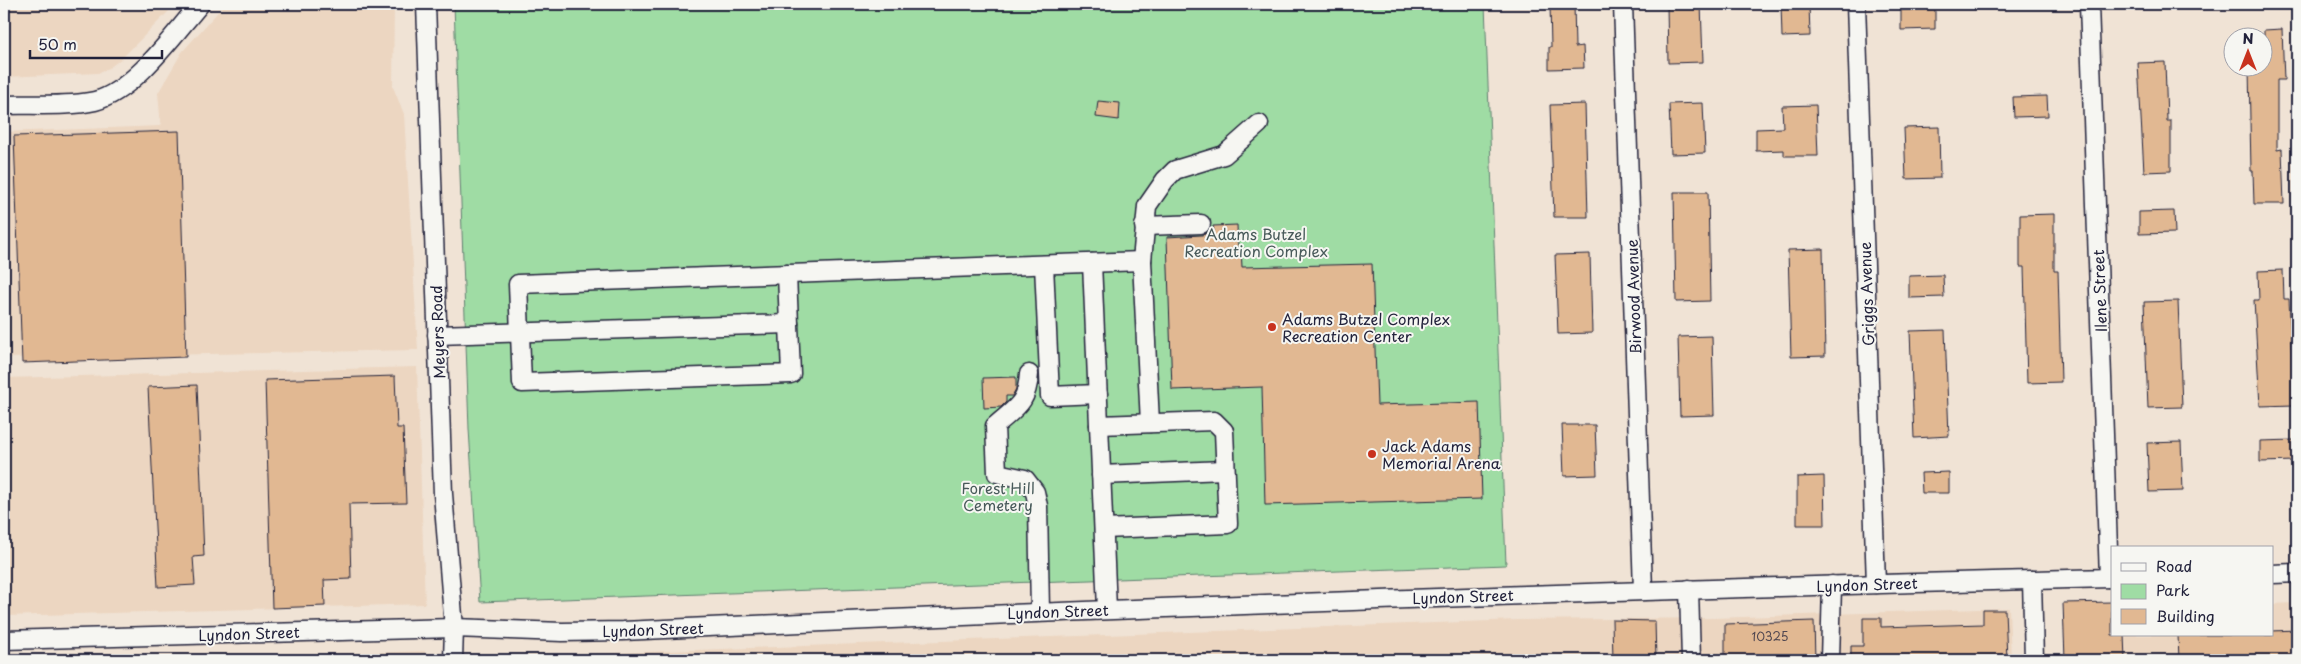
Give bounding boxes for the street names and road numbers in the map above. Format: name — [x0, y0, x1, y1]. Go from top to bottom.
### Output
street label: Birwood Avenue — [1619, 239, 1647, 355]
street label: Griggs Avenue — [1853, 242, 1879, 346]
street label: Ilene Street — [2086, 249, 2112, 333]
street label: Meyers Road — [424, 285, 450, 379]
street label: Lyndon Street — [1816, 571, 1918, 597]
street label: Lyndon Street — [1412, 583, 1514, 609]
street label: Lyndon Street — [1007, 598, 1109, 624]
street label: Lyndon Street — [602, 616, 704, 642]
street label: Lyndon Street — [198, 620, 300, 646]

